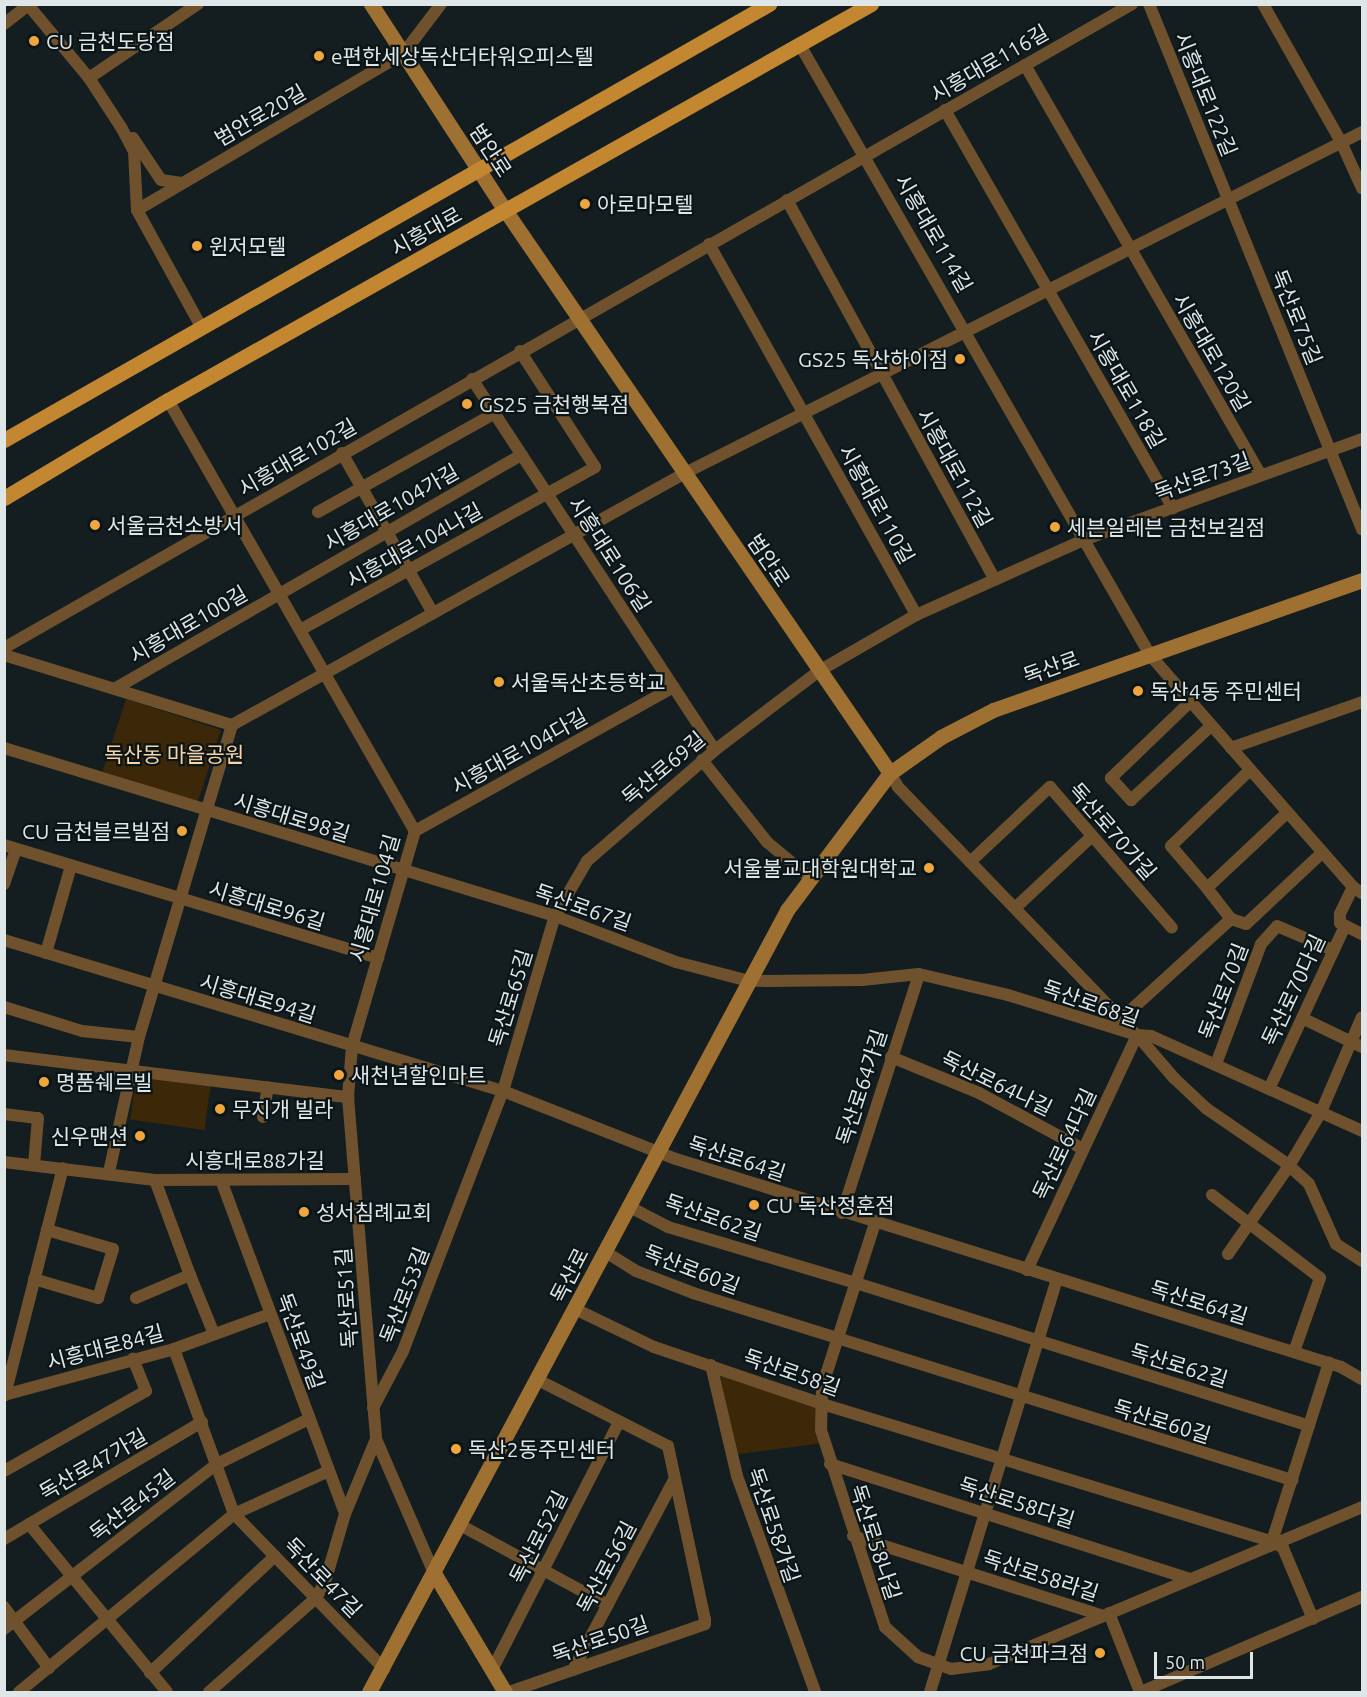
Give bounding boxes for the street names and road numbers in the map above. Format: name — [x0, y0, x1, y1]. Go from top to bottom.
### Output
street label: 시흥대로116길 — [925, 19, 1053, 107]
street label: 시흥대로122길 — [1170, 28, 1242, 160]
street label: 범안로20길 — [210, 79, 310, 151]
street label: 범안로 — [465, 119, 517, 181]
street label: 시흥대로114길 — [890, 169, 978, 297]
street label: 시흥대로 — [386, 201, 466, 261]
street label: 독산로75길 — [1266, 265, 1328, 369]
street label: 시흥대로120길 — [1168, 288, 1256, 416]
street label: 시흥대로118길 — [1083, 325, 1171, 453]
street label: 시흥대로112길 — [912, 404, 998, 532]
street label: 시흥대로102길 — [233, 413, 361, 501]
street label: 시흥대로110길 — [834, 440, 920, 568]
street label: 독산로73길 — [1150, 447, 1254, 505]
street label: 시흥대로104가길 — [319, 458, 463, 556]
street label: 시흥대로106길 — [563, 492, 657, 616]
street label: 시흥대로104나길 — [342, 497, 486, 593]
street label: 범안로 — [742, 529, 796, 591]
street label: 시흥대로100길 — [124, 580, 252, 668]
street label: 독산로 — [1019, 645, 1083, 689]
street label: 시흥대로104다길 — [447, 703, 591, 799]
street label: 독산로69길 — [616, 726, 710, 810]
street label: 독산로70가길 — [1064, 777, 1162, 885]
street label: 시흥대로98길 — [231, 787, 353, 847]
street label: 시흥대로104길 — [344, 831, 404, 965]
street label: 시흥대로96길 — [206, 875, 328, 935]
street label: 독산로67길 — [531, 879, 635, 935]
street label: 독산로70다길 — [1256, 930, 1330, 1050]
street label: 독산로70길 — [1193, 939, 1253, 1043]
street label: 독산로65길 — [483, 946, 537, 1050]
street label: 시흥대로94길 — [197, 968, 319, 1028]
street label: 독산로68길 — [1039, 975, 1143, 1031]
street label: 독산로64가길 — [830, 1026, 892, 1148]
street label: 독산로64나길 — [937, 1045, 1057, 1121]
street label: 독산로64다길 — [1027, 1084, 1101, 1204]
street label: 독산로64길 — [685, 1130, 789, 1186]
street label: 시흥대로88가길 — [185, 1147, 325, 1173]
street label: 독산로62길 — [661, 1189, 765, 1245]
street label: 독산로60길 — [640, 1239, 744, 1299]
street label: 독산로53길 — [374, 1243, 434, 1347]
street label: 독산로 — [545, 1243, 593, 1307]
street label: 독산로51길 — [330, 1247, 362, 1349]
street label: 독산로64길 — [1147, 1275, 1251, 1329]
street label: 독산로49길 — [272, 1289, 330, 1393]
street label: 시흥대로84길 — [44, 1319, 166, 1375]
street label: 독산로62길 — [1127, 1338, 1231, 1392]
street label: 독산로58길 — [740, 1344, 844, 1400]
street label: 독산로60길 — [1110, 1394, 1214, 1448]
street label: 독산로47가길 — [35, 1423, 151, 1505]
street label: 독산로45길 — [84, 1464, 180, 1546]
street label: 독산로58가길 — [743, 1464, 805, 1586]
street label: 독산로58다길 — [956, 1471, 1078, 1533]
street label: 독산로58나길 — [845, 1481, 907, 1603]
street label: 독산로52길 — [504, 1486, 572, 1588]
street label: 독산로56길 — [571, 1517, 641, 1617]
street label: 독산로47길 — [279, 1532, 367, 1622]
street label: 독산로58라길 — [980, 1544, 1102, 1606]
street label: 독산로50길 — [548, 1611, 652, 1667]

